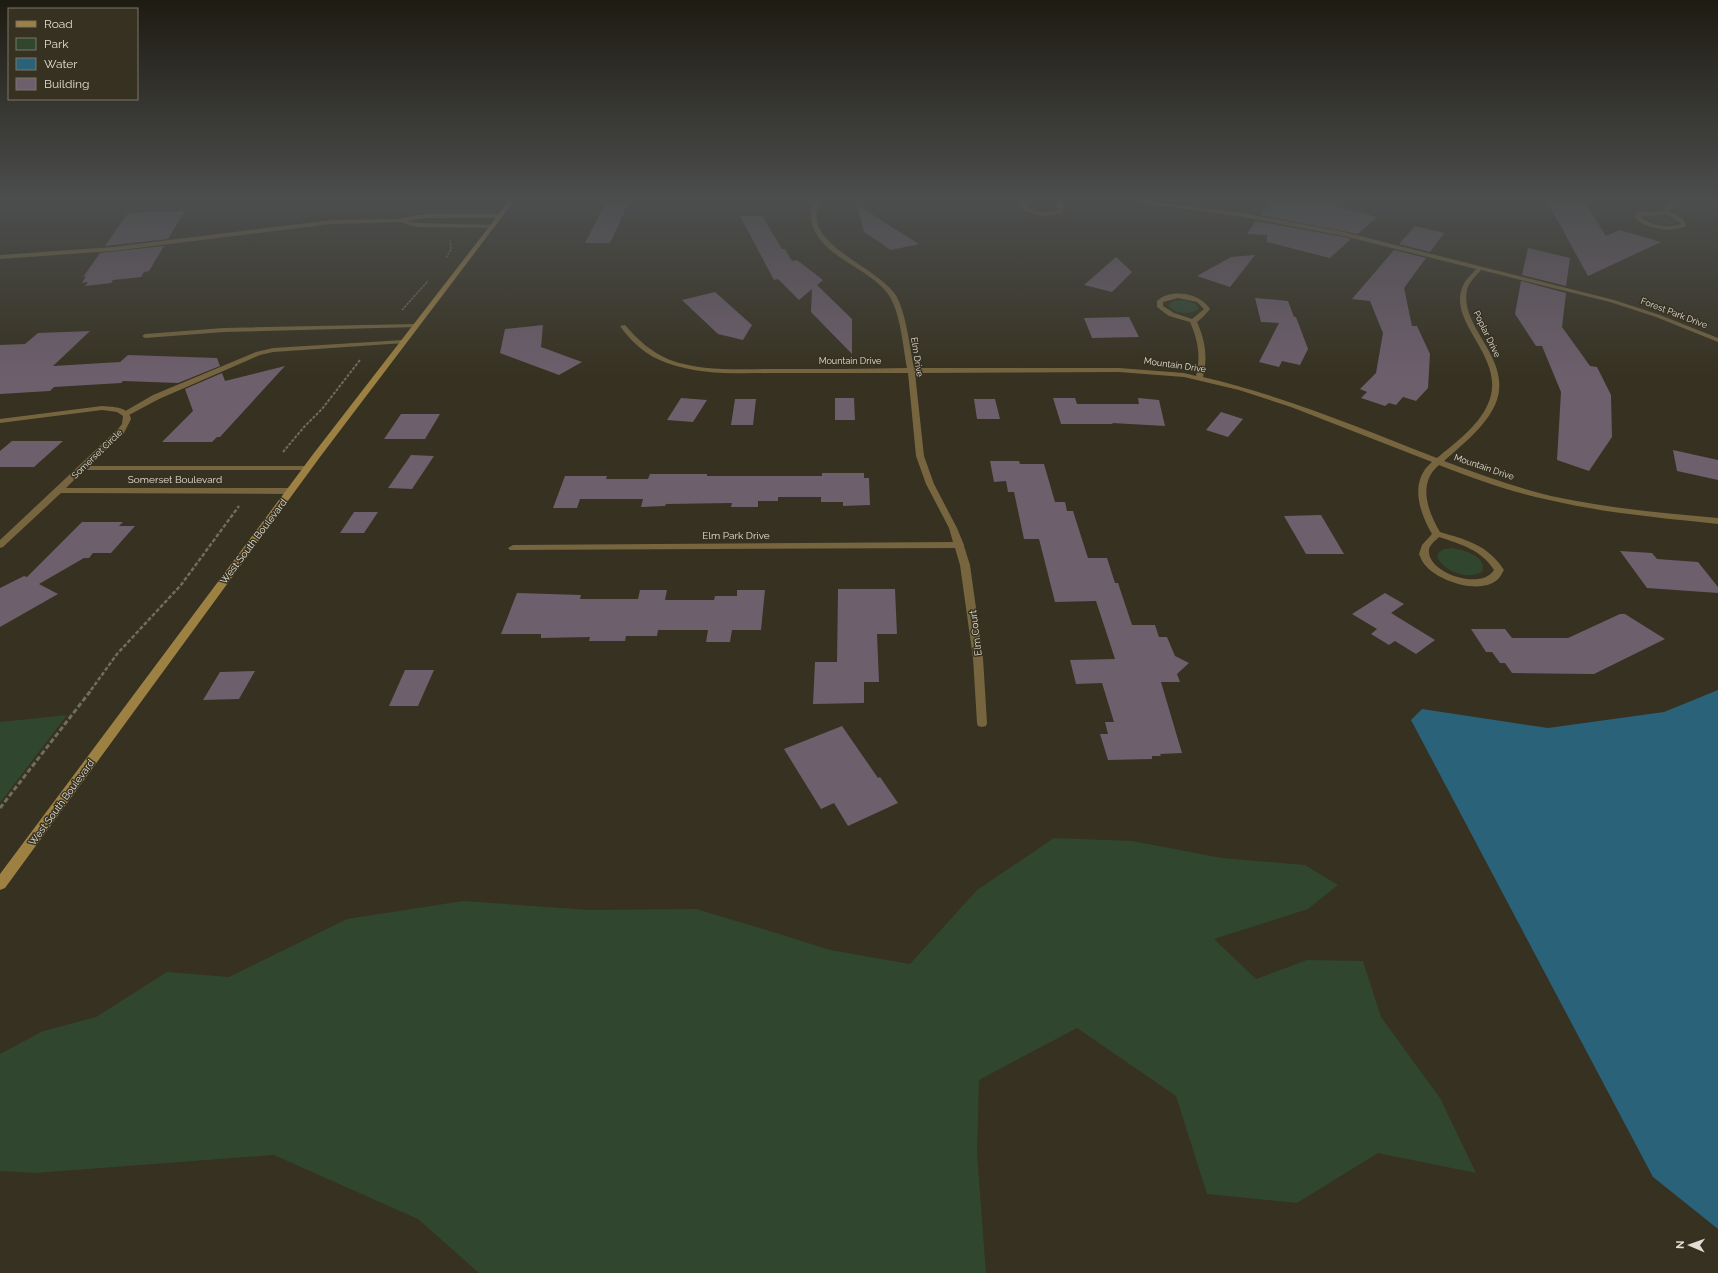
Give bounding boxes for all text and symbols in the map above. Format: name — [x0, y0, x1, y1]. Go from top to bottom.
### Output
legend — [8, 8, 138, 100]
text: Road — [44, 17, 73, 31]
text: Park — [44, 37, 69, 51]
text: Water — [44, 57, 78, 71]
text: Building — [44, 77, 90, 91]
street label: Forest Park Drive — [1639, 296, 1709, 331]
street label: Poplar Drive — [1471, 309, 1503, 360]
street label: Elm Drive — [909, 336, 925, 378]
street label: Mountain Drive — [819, 356, 882, 366]
street label: Mountain Drive — [1143, 356, 1207, 374]
street label: Somerset Circle — [70, 427, 125, 481]
street label: Mountain Drive — [1453, 452, 1516, 482]
street label: Somerset Boulevard — [128, 474, 222, 485]
street label: West South Boulevard — [218, 497, 289, 586]
street label: Elm Park Drive — [702, 530, 770, 541]
street label: Elm Court — [967, 609, 984, 657]
street label: West South Boulevard — [27, 757, 96, 847]
north arrow — [1670, 1225, 1710, 1265]
text: N — [1674, 1240, 1687, 1249]

